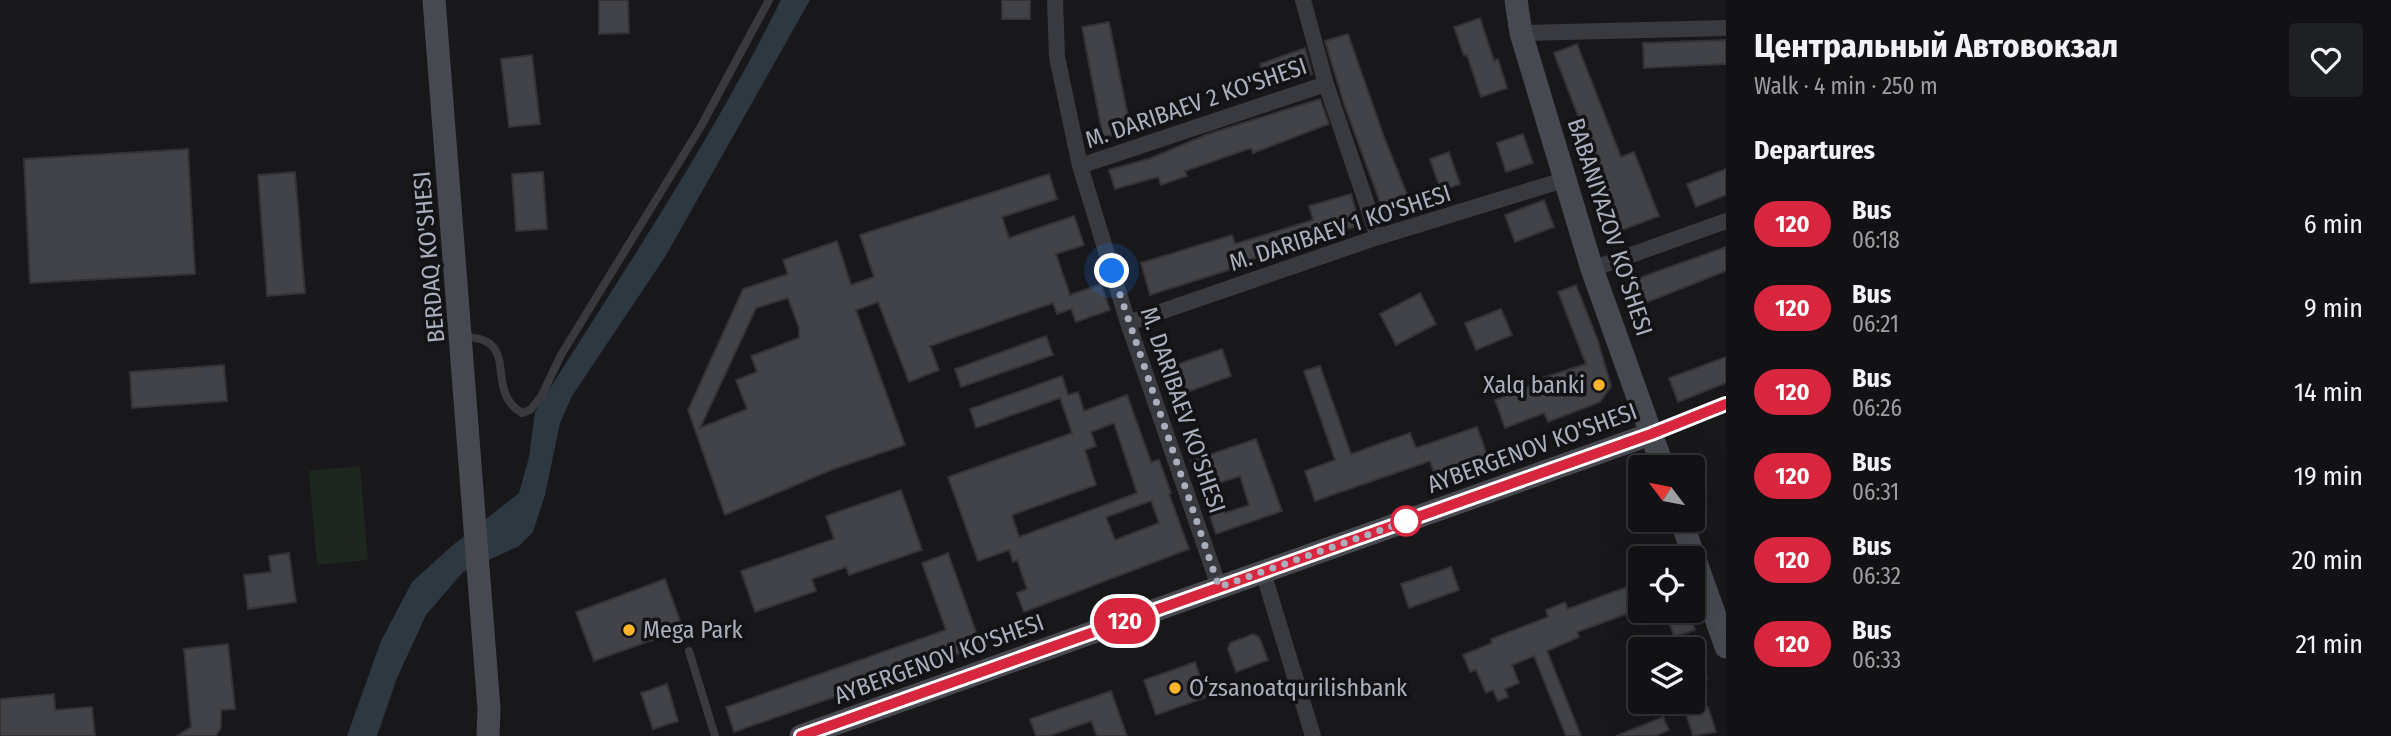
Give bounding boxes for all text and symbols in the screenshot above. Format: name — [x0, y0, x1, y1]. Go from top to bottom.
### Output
button: heart — [2289, 23, 2363, 97]
text: Центральный Автовокзал — [1754, 26, 2118, 66]
street label: M. DARIBAEV 2 KO'SHESI — [1082, 52, 1310, 154]
text: Walk · 4 min · 250 m — [1754, 72, 1938, 100]
street label: BABANIYAZOV KO‘SHESI — [1562, 115, 1658, 339]
text: Departures — [1754, 135, 1875, 166]
street label: BERDAQ KO'SHESI — [408, 170, 450, 344]
street label: M. DARIBAEV 1 KO'SHESI — [1226, 179, 1454, 277]
text: Bus — [1852, 195, 1891, 226]
text: 6 min — [2304, 209, 2363, 240]
text: 120 — [1775, 210, 1810, 238]
text: 06:18 — [1852, 226, 1900, 254]
your location — [1094, 253, 1129, 288]
text: Bus — [1852, 279, 1891, 310]
text: 9 min — [2304, 293, 2363, 324]
text: 120 — [1775, 294, 1810, 322]
street label: M. DARIBAEV KO'SHESI — [1135, 303, 1231, 517]
text: 06:21 — [1852, 310, 1899, 338]
text: Bus — [1852, 363, 1891, 394]
place label: Xalq banki — [1483, 371, 1585, 399]
marker: Xalq banki — [1591, 377, 1607, 393]
text: 14 min — [2294, 377, 2363, 408]
text: 120 — [1775, 378, 1810, 406]
text: 06:26 — [1852, 394, 1902, 422]
street label: AYBERGENOV KO'SHESI — [1423, 397, 1641, 499]
text: Bus — [1852, 447, 1891, 478]
north arrow — [1628, 455, 1704, 532]
map controls — [1628, 455, 1705, 714]
text: 19 min — [2294, 461, 2363, 492]
text: 120 — [1775, 462, 1810, 490]
text: 06:31 — [1852, 478, 1899, 506]
unlabelled marker — [1391, 506, 1421, 536]
text: Bus — [1852, 531, 1891, 562]
text: 20 min — [2292, 545, 2363, 576]
button: locate — [1628, 546, 1705, 623]
text: 120 — [1775, 546, 1810, 574]
text: 06:32 — [1852, 562, 1901, 590]
line badge: 120 — [1085, 598, 1165, 644]
text: 120 — [1108, 607, 1142, 635]
street label: AYBERGENOV KO'SHESI — [830, 608, 1048, 710]
text: Bus — [1852, 615, 1891, 646]
place label: Mega Park — [643, 616, 744, 644]
marker: Mega Park — [621, 622, 637, 638]
text: 21 min — [2296, 629, 2363, 660]
text: 120 — [1775, 630, 1810, 658]
button: layers — [1628, 637, 1705, 714]
text: 06:33 — [1852, 646, 1901, 674]
place label: Oʻzsanoatqurilishbank — [1189, 674, 1408, 702]
marker: Oʻzsanoatqurilishbank — [1167, 680, 1183, 696]

